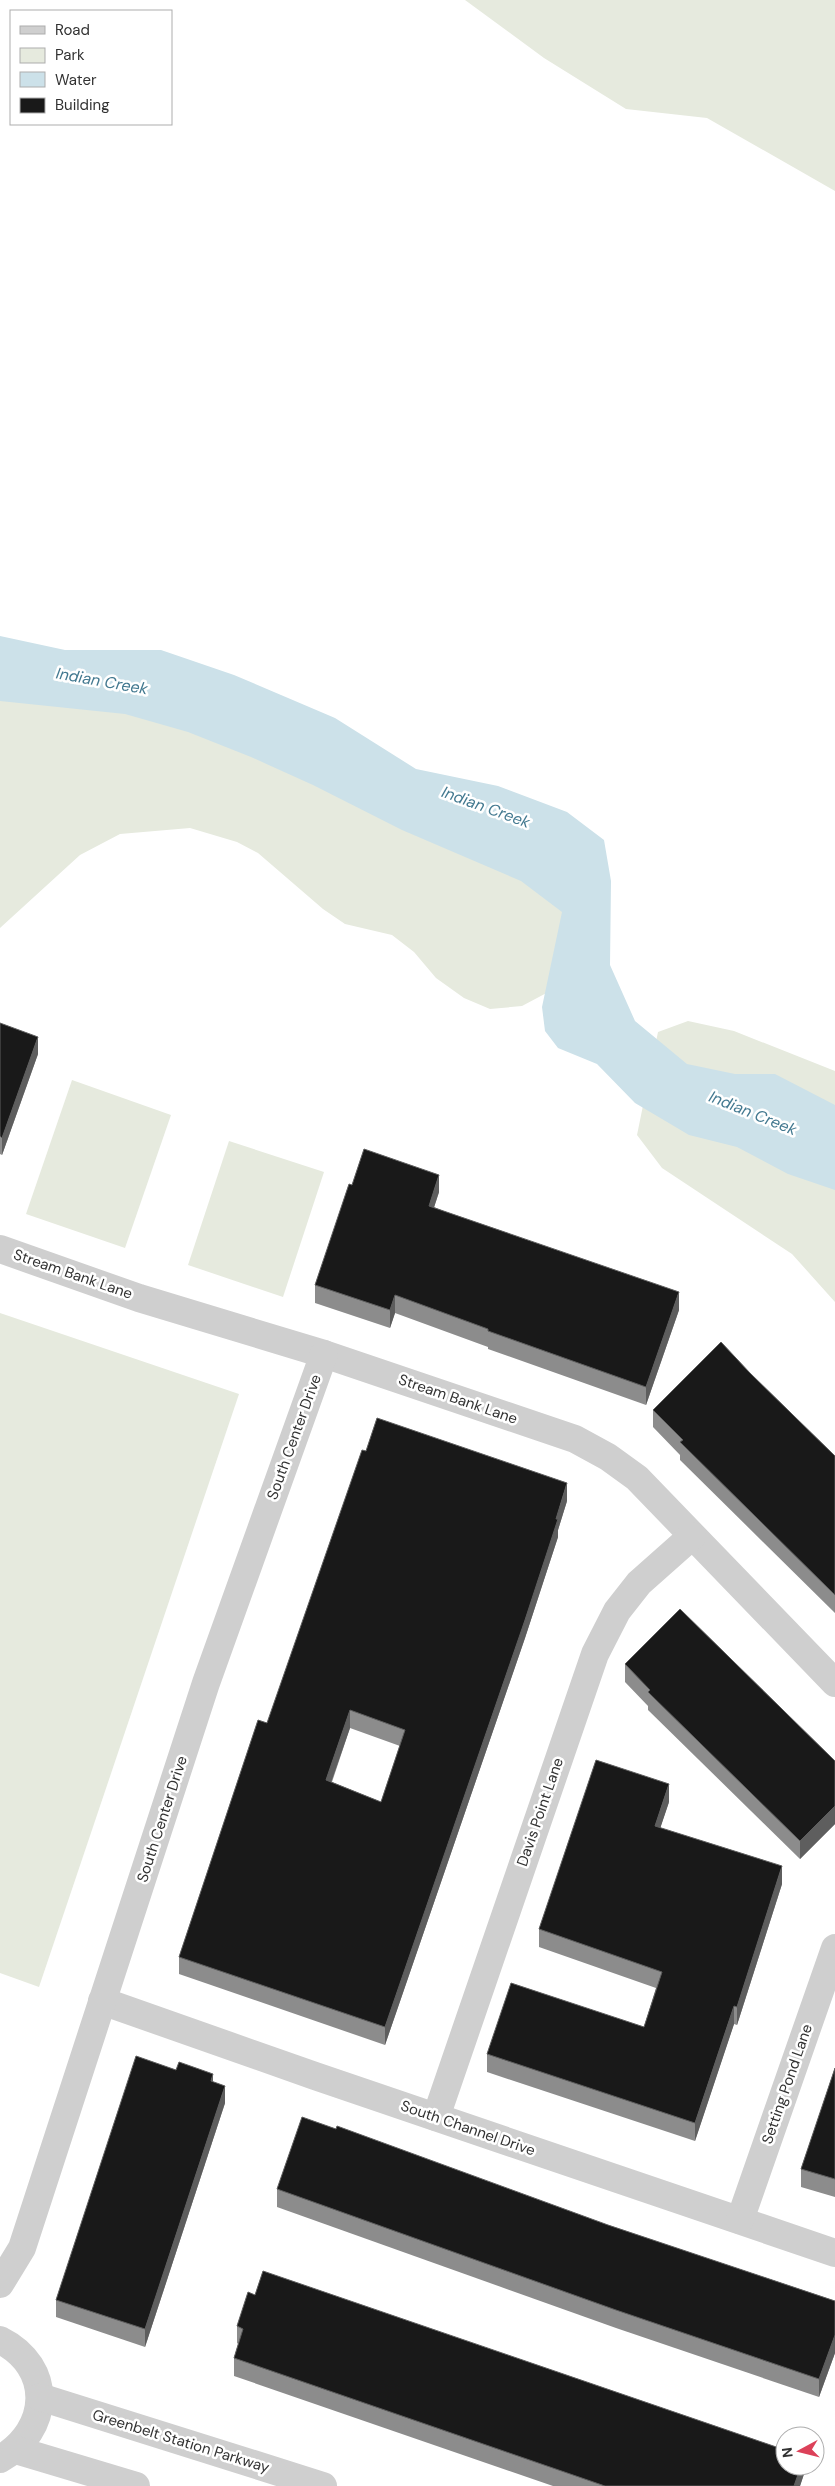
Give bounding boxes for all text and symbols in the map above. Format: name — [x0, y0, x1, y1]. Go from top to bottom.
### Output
legend — [10, 10, 172, 125]
text: Road — [55, 20, 90, 40]
text: Park — [55, 45, 85, 65]
text: Water — [55, 70, 97, 90]
text: Building — [55, 95, 110, 115]
water label: Indian Creek — [54, 663, 150, 700]
water label: Indian Creek — [439, 781, 534, 833]
water label: Indian Creek — [706, 1086, 801, 1140]
street label: Stream Bank Lane — [11, 1244, 135, 1304]
street label: Stream Bank Lane — [396, 1369, 520, 1429]
street label: South Center Drive — [262, 1372, 326, 1502]
street label: South Center Drive — [132, 1753, 192, 1885]
street label: Davis Point Lane — [512, 1755, 568, 1869]
street label: Setting Pond Lane — [757, 2021, 817, 2147]
street label: South Channel Drive — [398, 2096, 538, 2160]
street label: Greenbelt Station Parkway — [90, 2405, 273, 2478]
north arrow — [775, 2426, 825, 2476]
text: N — [778, 2446, 797, 2459]

